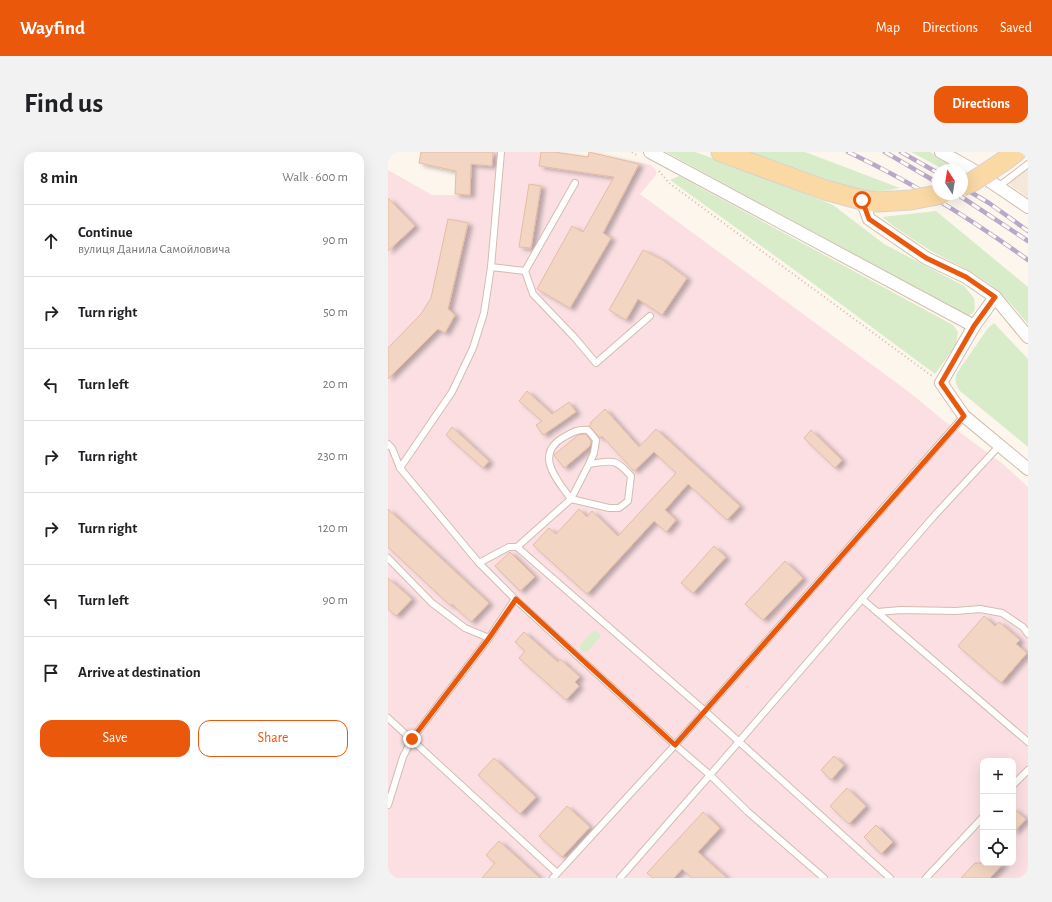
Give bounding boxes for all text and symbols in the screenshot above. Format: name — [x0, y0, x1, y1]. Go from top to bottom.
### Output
text: Wayfind — [20, 19, 85, 38]
text: Map — [876, 21, 900, 35]
text: Directions — [922, 21, 978, 35]
text: Saved — [1000, 21, 1032, 35]
button: Directions — [934, 86, 1028, 123]
text: Find us — [24, 90, 103, 118]
north arrow — [932, 164, 968, 200]
text: 8 min — [40, 169, 78, 186]
text: Walk · 600 m — [282, 171, 348, 184]
route start — [853, 191, 871, 209]
text: Continue — [78, 225, 133, 240]
icon: ahead — [40, 230, 62, 252]
text: 90 m — [322, 234, 348, 247]
text: вулиця Данила Самойловича — [78, 243, 230, 256]
icon: right — [40, 302, 62, 324]
text: Turn right — [78, 305, 137, 320]
text: 50 m — [323, 306, 348, 319]
icon: left — [40, 374, 62, 396]
text: Turn left — [78, 377, 129, 392]
text: 20 m — [323, 378, 348, 391]
icon: right — [40, 446, 62, 468]
text: Turn right — [78, 449, 137, 464]
text: 230 m — [317, 450, 348, 463]
icon: right — [40, 518, 62, 540]
text: Turn right — [78, 521, 137, 536]
text: 120 m — [318, 522, 348, 535]
icon: left — [40, 590, 62, 612]
text: Turn left — [78, 593, 129, 608]
text: 90 m — [322, 594, 348, 607]
icon: arrive — [40, 662, 62, 684]
text: Arrive at destination — [78, 665, 201, 680]
button: Save — [40, 720, 190, 757]
button: Share — [198, 720, 348, 757]
route end — [403, 730, 421, 748]
map controls — [980, 758, 1016, 866]
button: + — [980, 758, 1016, 794]
button: − — [980, 794, 1016, 830]
button: locate — [980, 830, 1016, 866]

